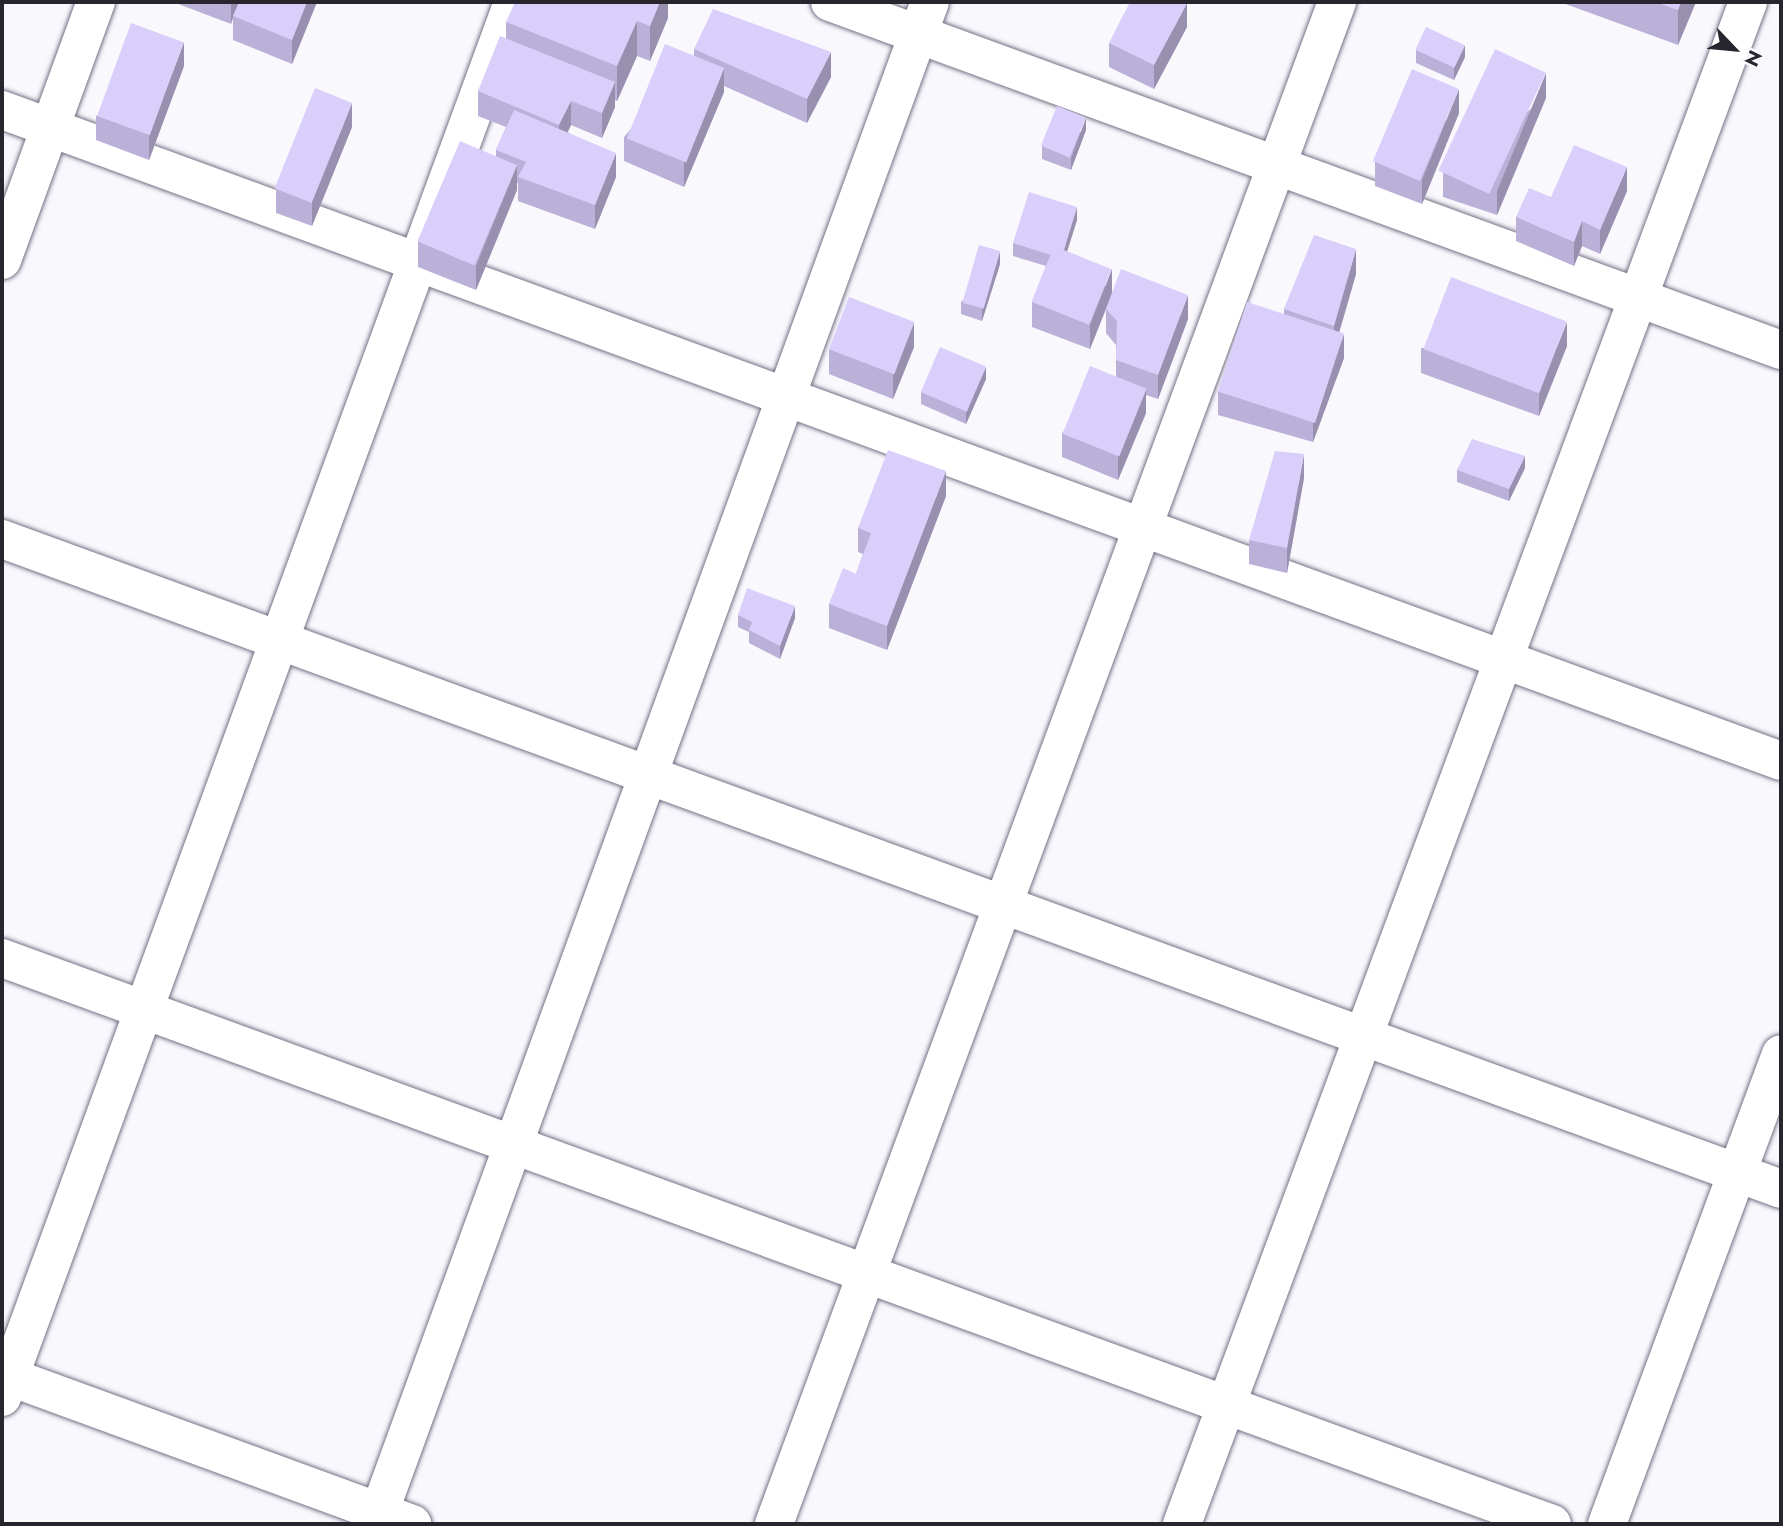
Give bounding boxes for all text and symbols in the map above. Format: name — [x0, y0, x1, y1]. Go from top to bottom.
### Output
north arrow — [1699, 14, 1769, 84]
text: N — [1738, 46, 1769, 71]

